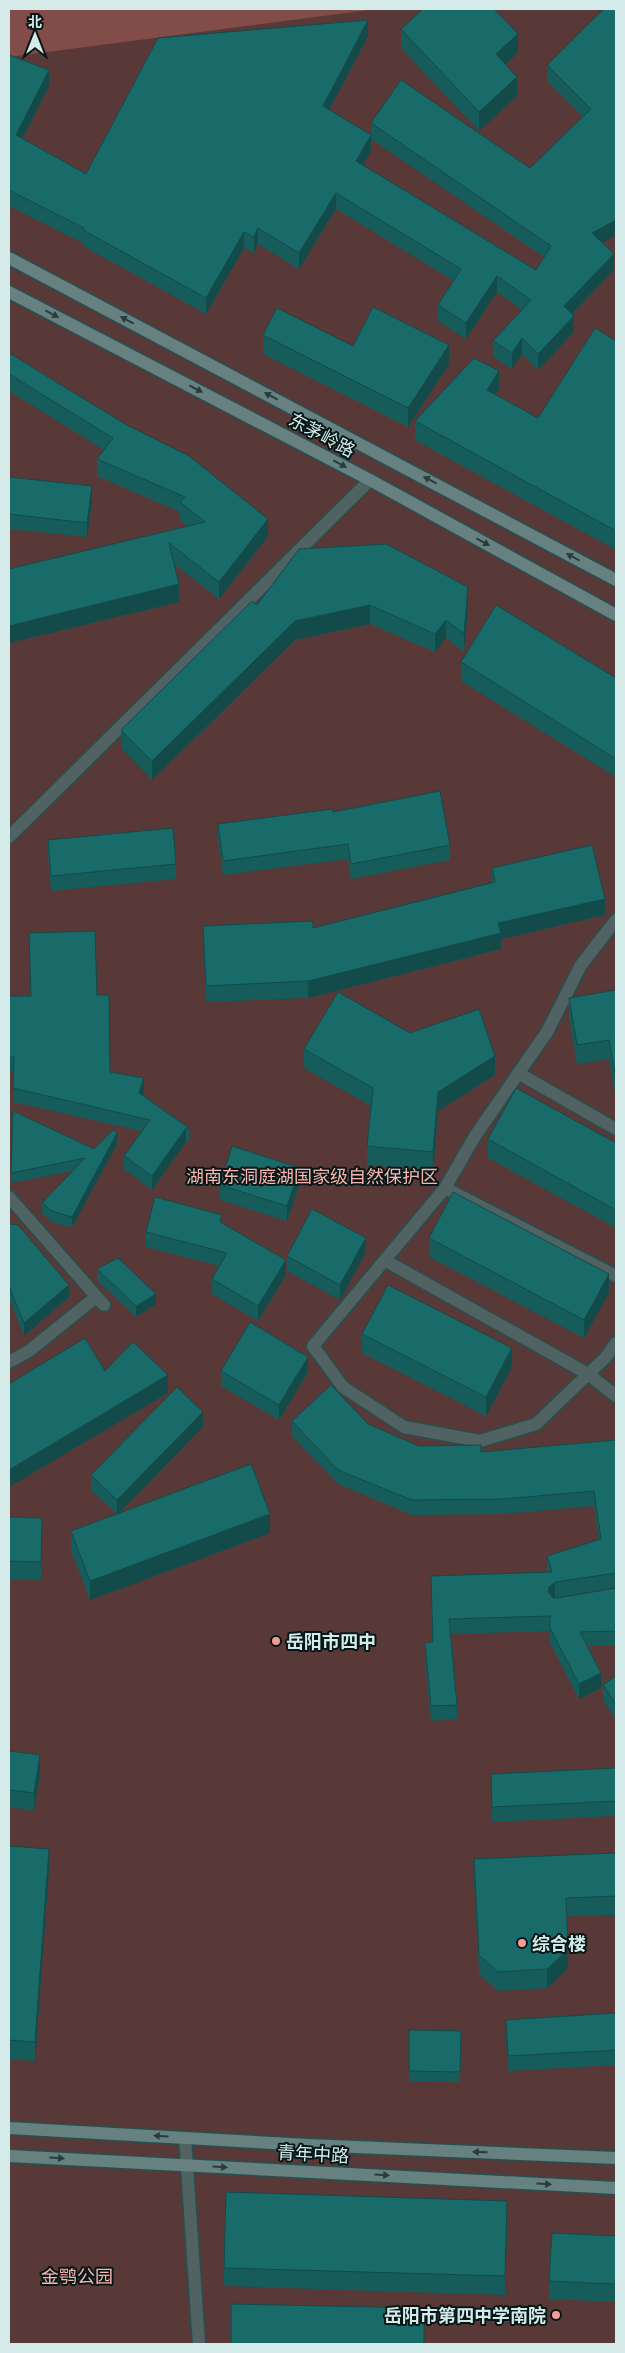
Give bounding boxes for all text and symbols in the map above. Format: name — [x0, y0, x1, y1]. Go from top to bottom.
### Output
north arrow — [10, 10, 60, 60]
text: 北 — [28, 13, 42, 31]
one-way arrow — [45, 310, 59, 318]
one-way arrow — [120, 316, 134, 324]
one-way arrow — [189, 385, 203, 393]
one-way arrow — [264, 392, 278, 400]
street label: 东茅岭路 — [284, 407, 360, 463]
one-way arrow — [333, 460, 347, 468]
one-way arrow — [423, 476, 437, 485]
one-way arrow — [476, 538, 490, 546]
one-way arrow — [566, 553, 581, 561]
park label: 湖南东洞庭湖国家级自然保护区 — [186, 1164, 438, 1189]
place label: 岳阳市四中 — [286, 1629, 376, 1654]
marker: 岳阳市四中 — [270, 1635, 282, 1647]
place label: 综合楼 — [532, 1931, 586, 1956]
marker: 综合楼 — [516, 1937, 528, 1949]
one-way arrow — [152, 2132, 168, 2140]
street label: 青年中路 — [276, 2140, 350, 2168]
one-way arrow — [472, 2148, 488, 2156]
one-way arrow — [50, 2155, 66, 2163]
one-way arrow — [212, 2164, 228, 2172]
one-way arrow — [374, 2172, 390, 2180]
one-way arrow — [537, 2180, 553, 2188]
park label: 金鹗公园 — [41, 2264, 113, 2289]
place label: 岳阳市第四中学南院 — [384, 2303, 546, 2328]
marker: 岳阳市第四中学南院 — [550, 2309, 562, 2321]

